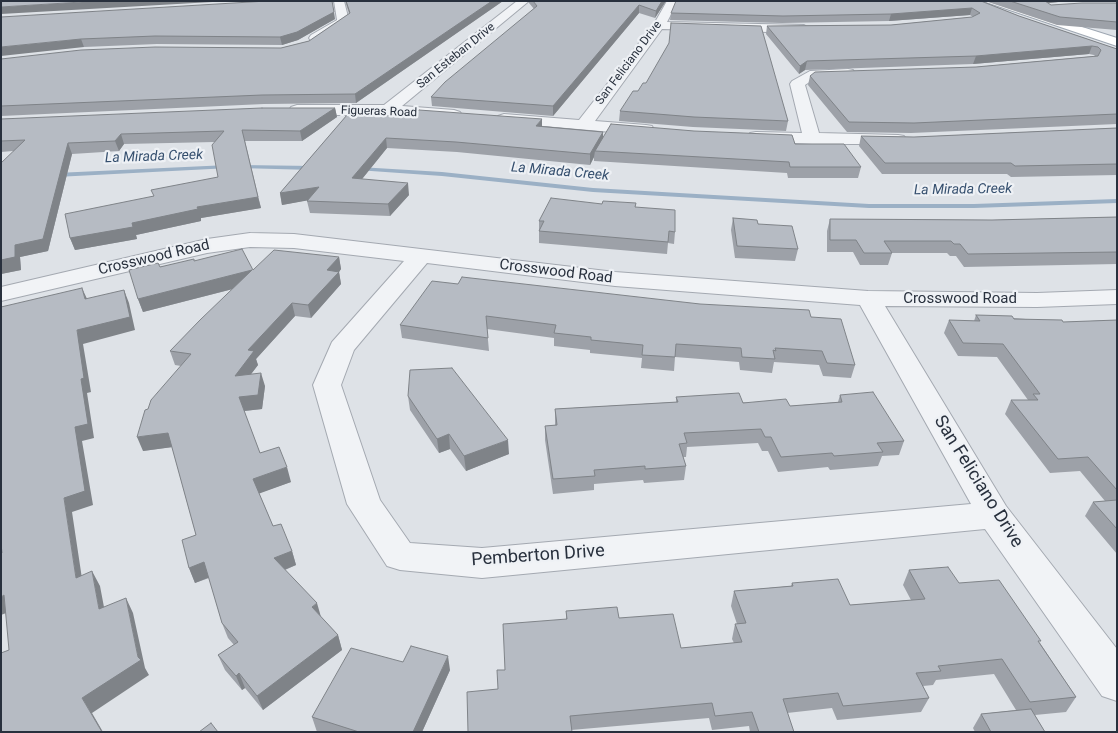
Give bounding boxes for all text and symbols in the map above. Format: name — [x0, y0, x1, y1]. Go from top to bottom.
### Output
street label: San Feliciano Drive — [593, 18, 665, 108]
street label: San Esteban Drive — [414, 20, 498, 92]
street label: Figueras Road — [341, 103, 417, 121]
water label: La Mirada Creek — [105, 147, 203, 167]
water label: La Mirada Creek — [510, 159, 610, 185]
water label: La Mirada Creek — [914, 181, 1012, 199]
street label: Crosswood Road — [97, 236, 211, 280]
street label: Crosswood Road — [498, 256, 614, 288]
street label: Crosswood Road — [903, 290, 1017, 308]
street label: San Feliciano Drive — [929, 412, 1027, 552]
street label: Pemberton Drive — [471, 541, 605, 571]

